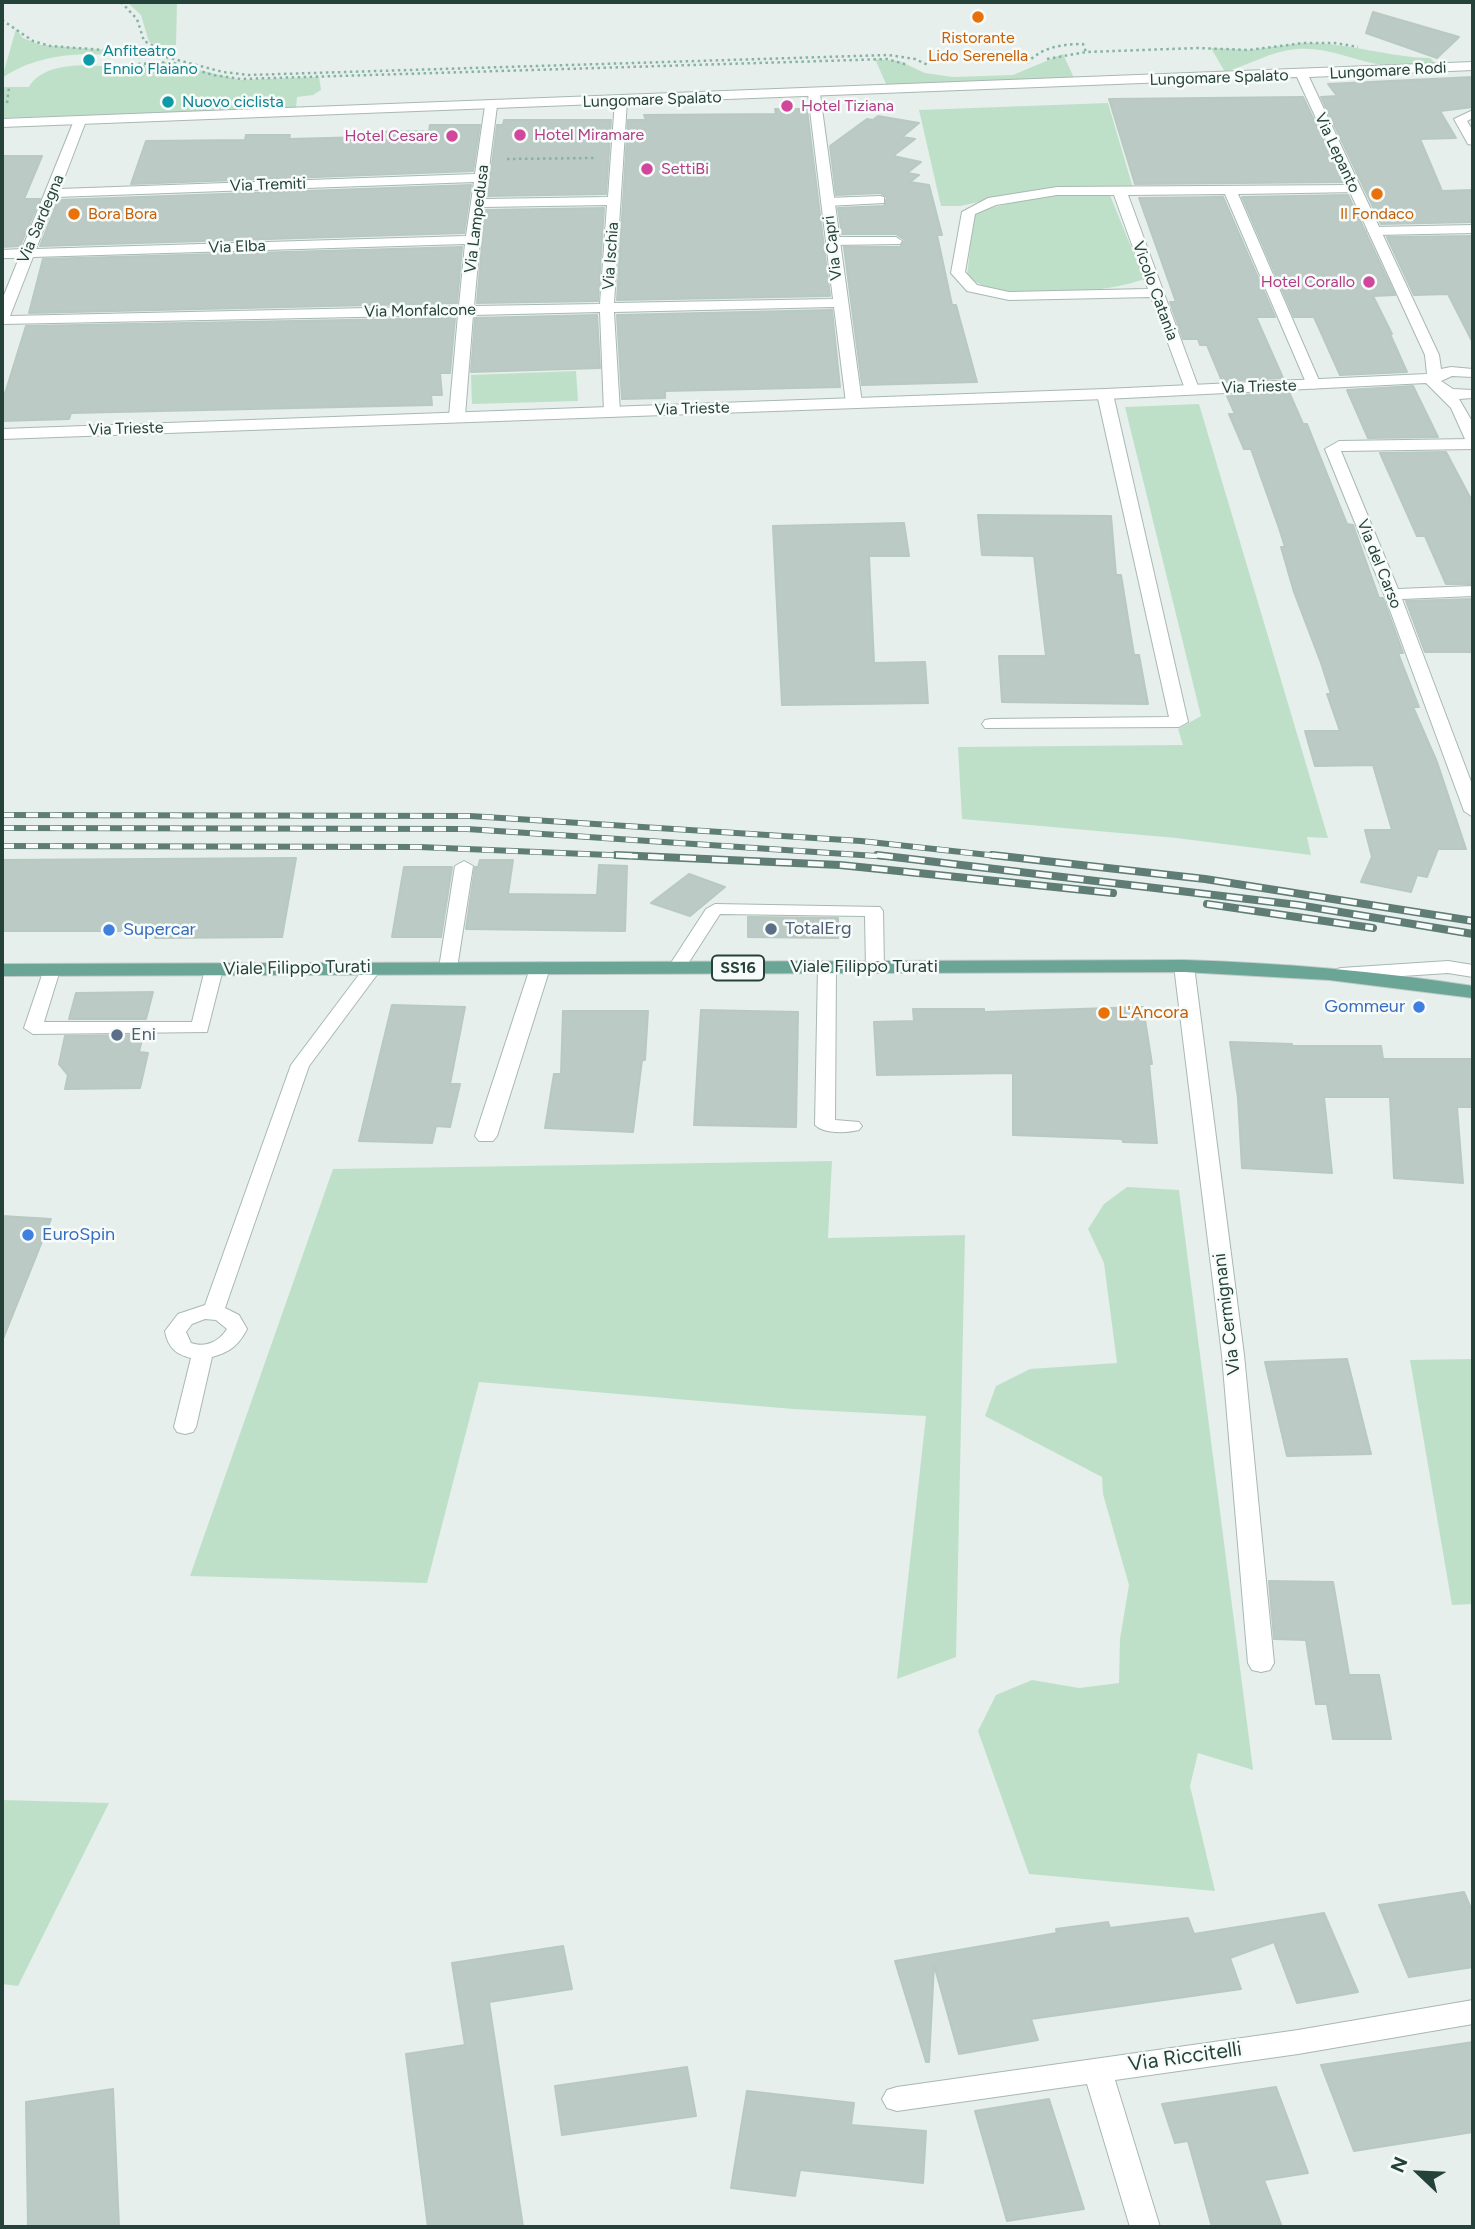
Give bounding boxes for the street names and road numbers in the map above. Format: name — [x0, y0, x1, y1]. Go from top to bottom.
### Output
street label: Lungomare Rodi — [1329, 58, 1447, 84]
street label: Lungomare Spalato — [1149, 66, 1289, 90]
street label: Lungomare Spalato — [582, 88, 722, 112]
street label: Via Lepanto — [1310, 110, 1364, 196]
street label: Via Lampedusa — [461, 164, 493, 274]
street label: Via Sardegna — [14, 172, 68, 266]
street label: Via Tremiti — [230, 174, 306, 196]
street label: Via Capri — [819, 214, 847, 282]
street label: Via Ischia — [599, 221, 623, 291]
street label: Via Elba — [208, 236, 266, 258]
street label: Vicolo Catania — [1128, 239, 1182, 343]
street label: Via Monfalcone — [364, 300, 476, 322]
street label: Via Trieste — [1221, 376, 1297, 398]
street label: Via Trieste — [654, 398, 730, 420]
street label: Via Trieste — [88, 418, 164, 440]
street label: Via del Carso — [1352, 517, 1406, 611]
street label: Viale Filippo Turati — [223, 956, 371, 980]
road number: SS16 — [712, 956, 764, 980]
street label: Viale Filippo Turati — [790, 956, 938, 978]
street label: Via Cermignani — [1209, 1252, 1245, 1376]
street label: Via Riccitelli — [1127, 2037, 1243, 2077]

